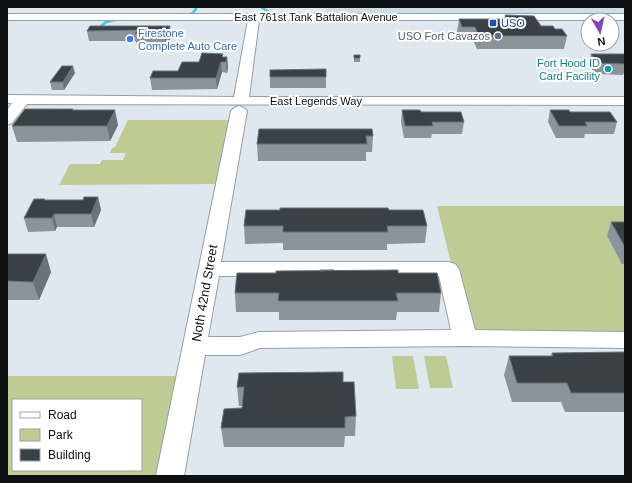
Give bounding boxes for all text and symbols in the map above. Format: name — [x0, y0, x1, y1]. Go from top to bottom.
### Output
street label: East 761st Tank Battalion Avenue — [234, 11, 398, 23]
north arrow — [580, 12, 620, 52]
place label: USO — [501, 17, 525, 29]
marker: USO — [488, 18, 498, 28]
place label: Firestone Complete Auto Care — [138, 27, 237, 52]
place label: USO Fort Cavazos — [398, 30, 490, 42]
marker: USO Fort Cavazos — [493, 31, 503, 41]
marker: Firestone Complete Auto Care — [125, 34, 135, 44]
text: N — [597, 35, 606, 48]
place label: Fort Hood ID Card Facility — [537, 57, 600, 82]
marker: Fort Hood ID Card Facility — [603, 64, 613, 74]
street label: East Legends Way — [270, 95, 362, 107]
street label: Noth 42nd Street — [189, 243, 220, 343]
legend — [12, 399, 142, 471]
text: Road — [48, 408, 77, 422]
text: Park — [48, 428, 74, 442]
text: Building — [48, 448, 91, 462]

